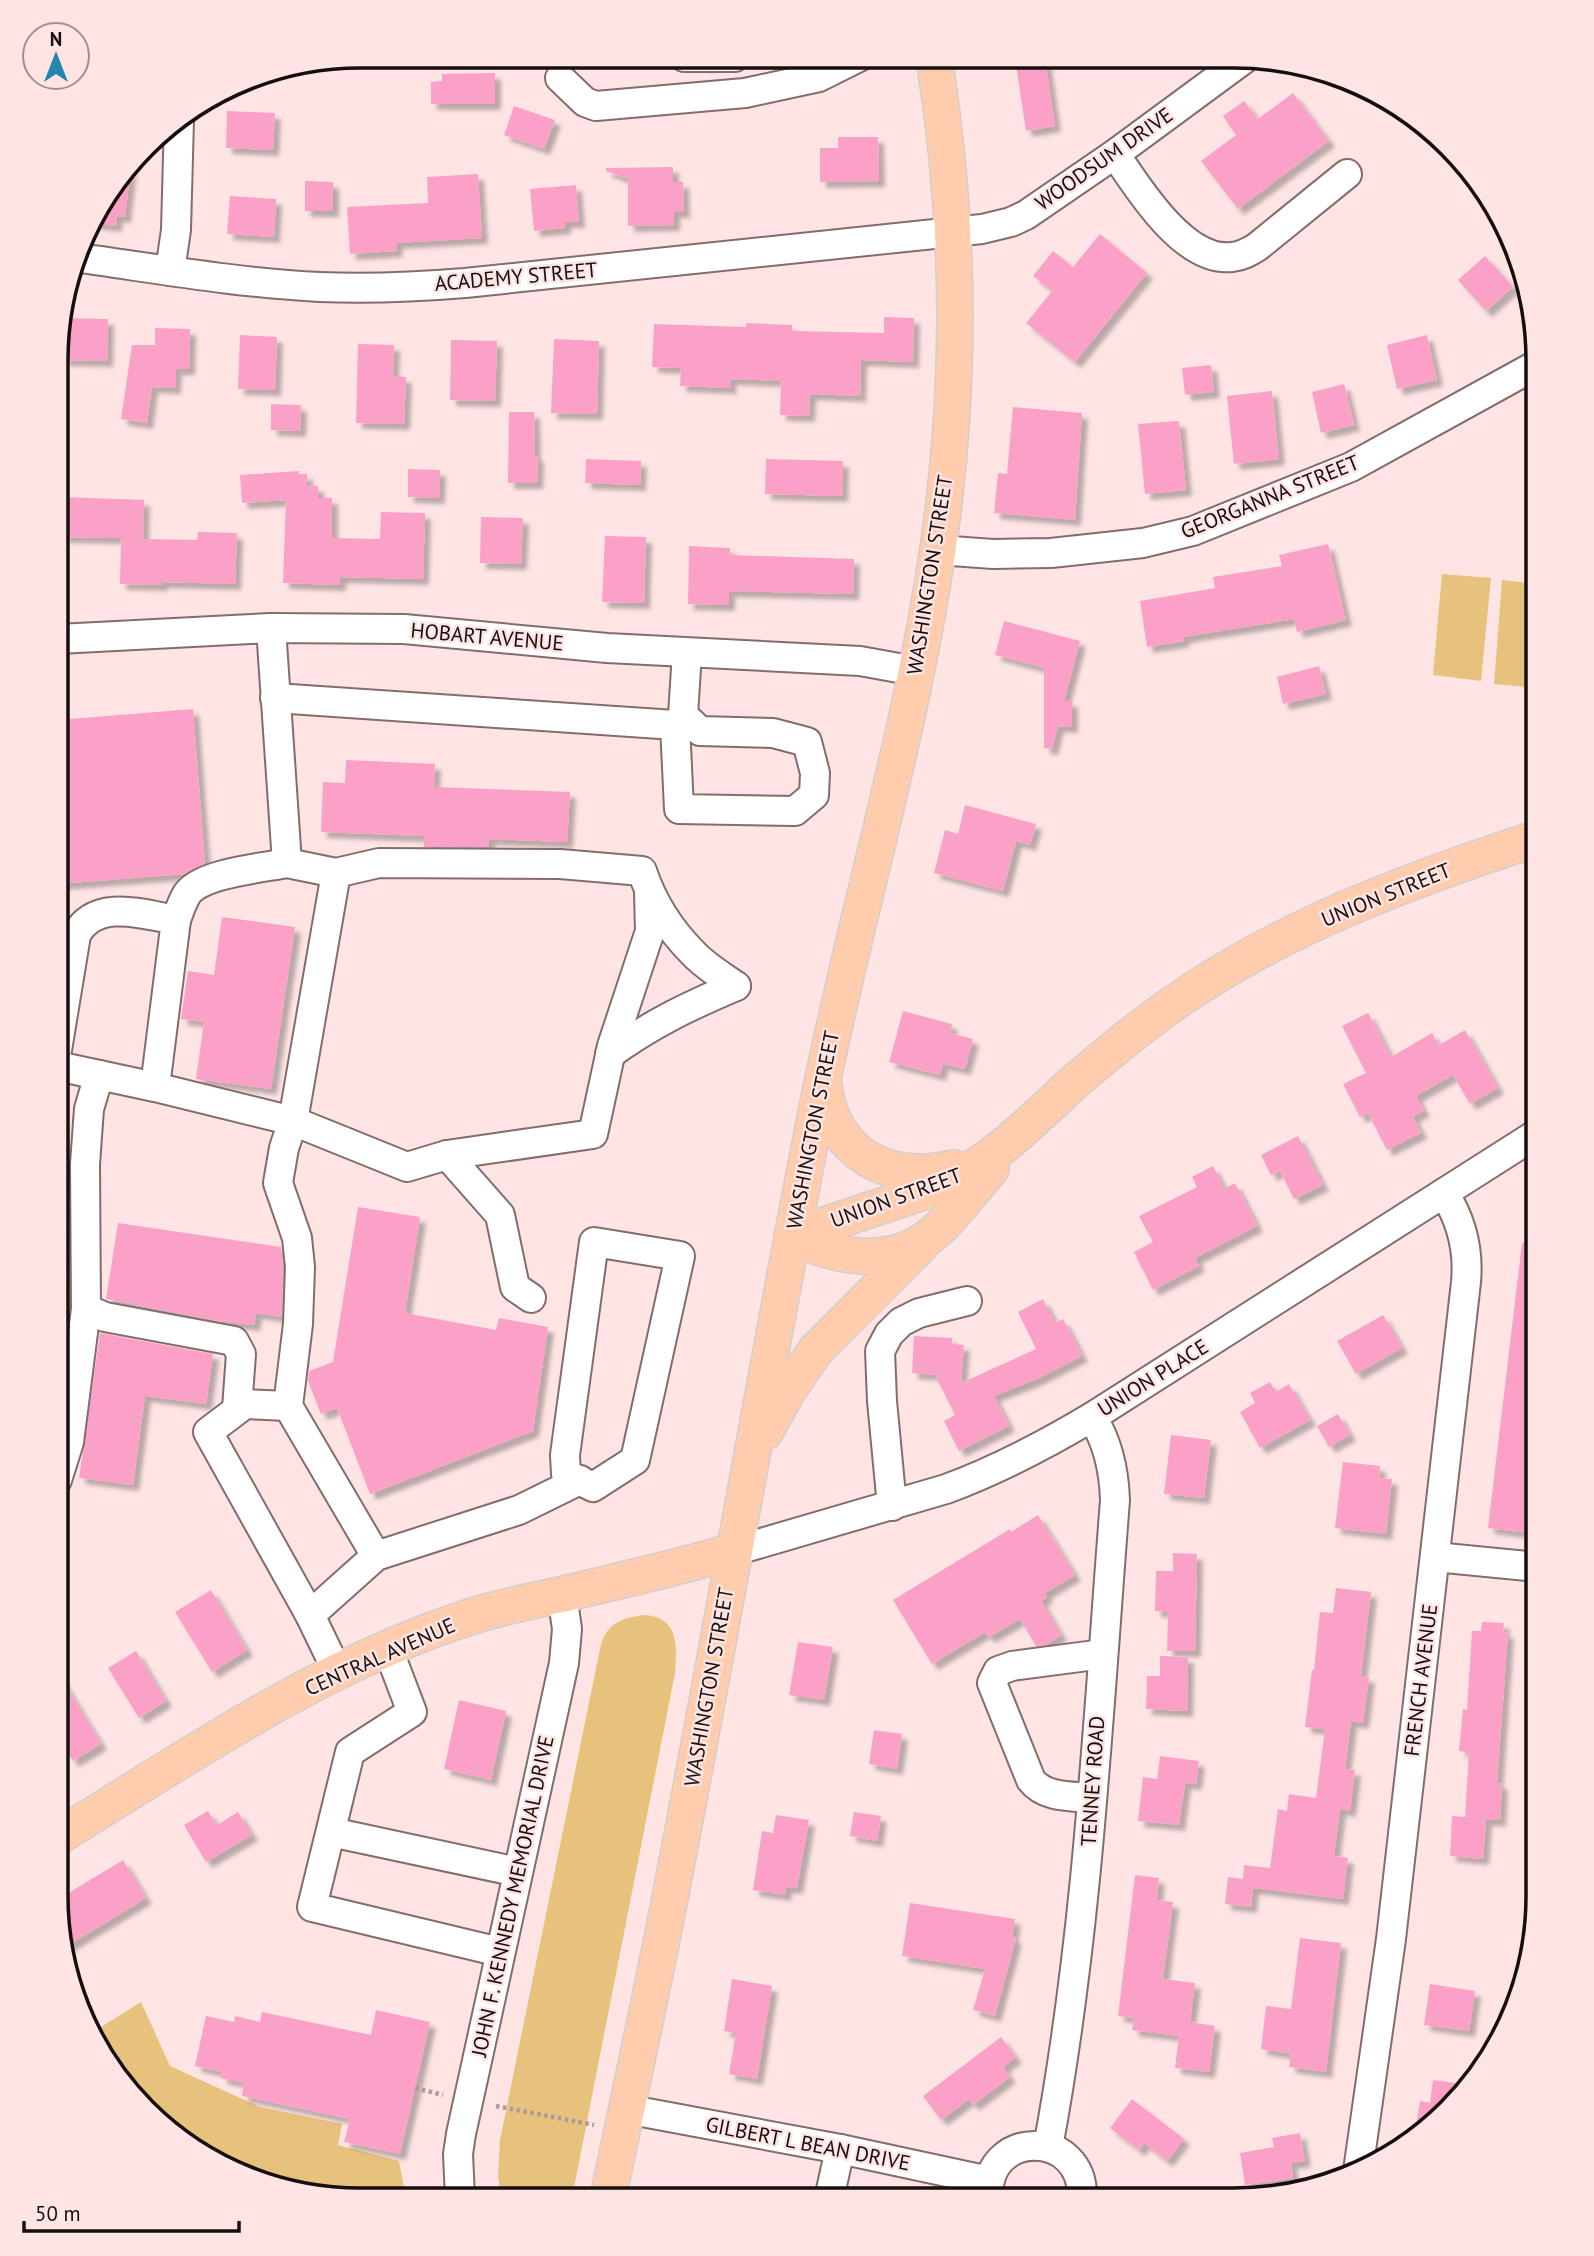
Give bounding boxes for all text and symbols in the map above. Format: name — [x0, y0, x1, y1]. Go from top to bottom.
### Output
north arrow — [21, 21, 91, 91]
text: N — [50, 27, 62, 51]
street label: WOODSUM DRIVE — [1030, 101, 1178, 216]
street label: ACADEMY STREET — [433, 256, 599, 297]
street label: GEORGANNA STREET — [1177, 448, 1363, 545]
street label: WASHINGTON STREET — [900, 473, 959, 677]
street label: HOBART AVENUE — [409, 616, 565, 657]
street label: UNION STREET — [1317, 856, 1455, 933]
street label: WASHINGTON STREET — [780, 1028, 845, 1231]
street label: UNION STREET — [827, 1161, 965, 1234]
street label: UNION PLACE — [1092, 1333, 1213, 1422]
street label: WASHINGTON STREET — [678, 1585, 739, 1789]
street label: FRENCH AVENUE — [1398, 1602, 1443, 1758]
street label: CENTRAL AVENUE — [300, 1611, 459, 1702]
street label: TENNEY ROAD — [1074, 1715, 1111, 1847]
street label: JOHN F. KENNEDY MEMORIAL DRIVE — [465, 1733, 560, 2060]
street label: GILBERT L BEAN DRIVE — [704, 2110, 913, 2177]
scale bar — [24, 2190, 240, 2234]
text: 50 m — [35, 2200, 81, 2227]

